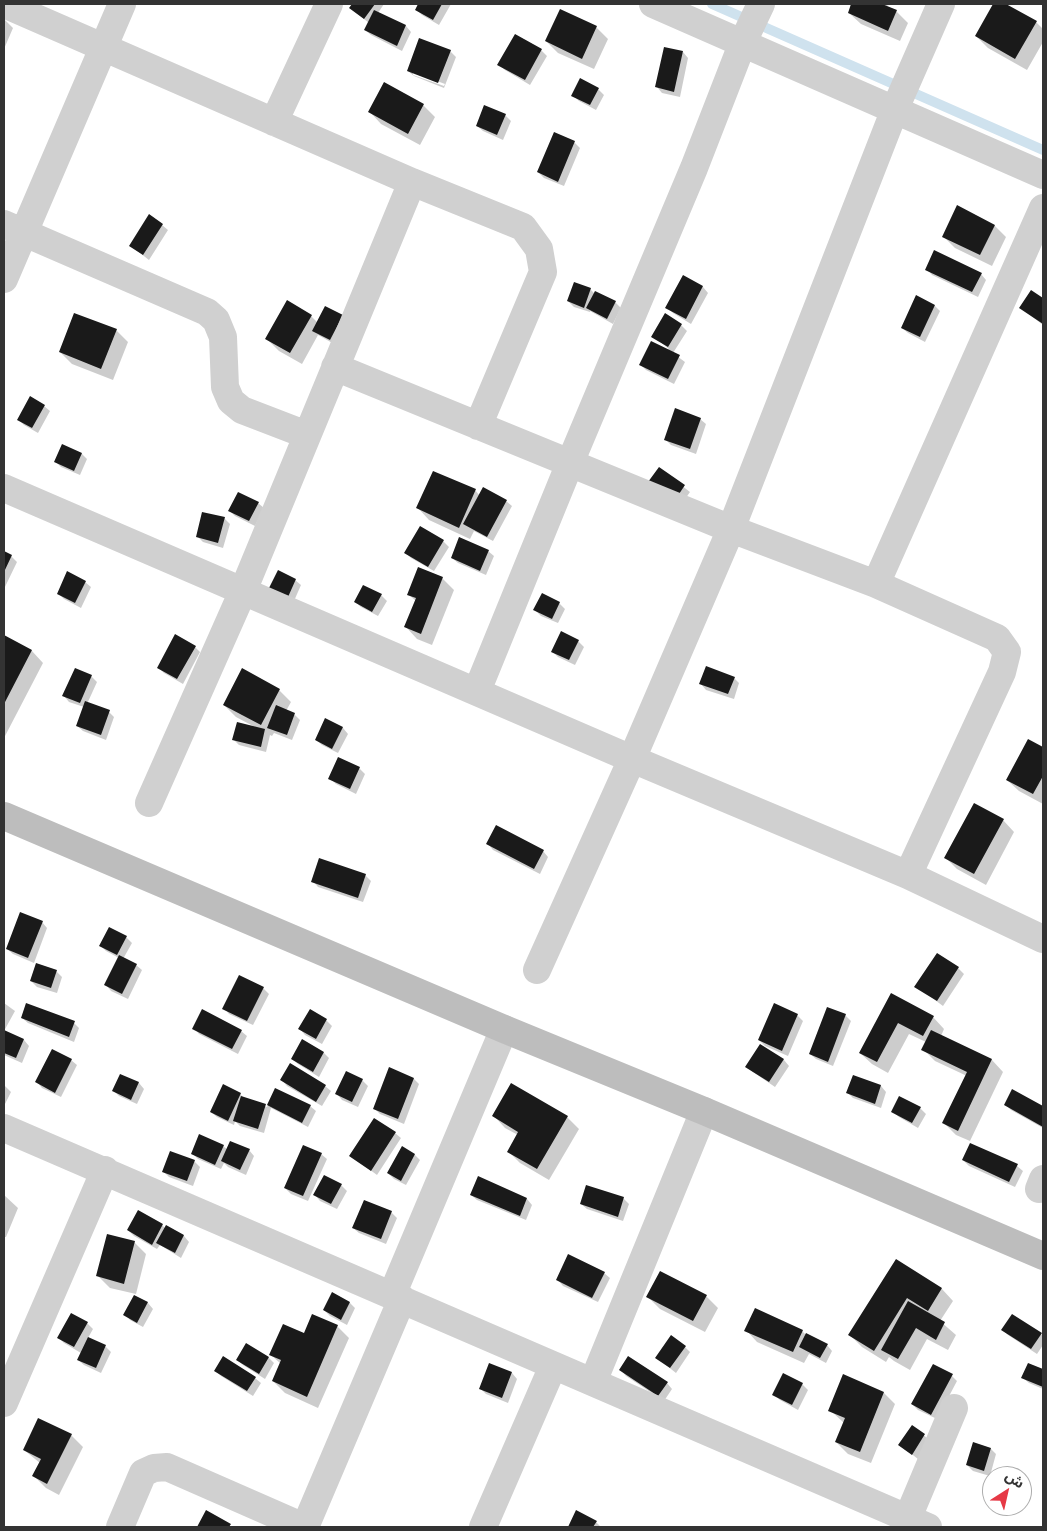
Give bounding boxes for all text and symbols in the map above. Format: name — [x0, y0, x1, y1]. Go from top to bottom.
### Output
north arrow — [982, 1466, 1032, 1516]
text: ش — [1002, 1467, 1028, 1492]

